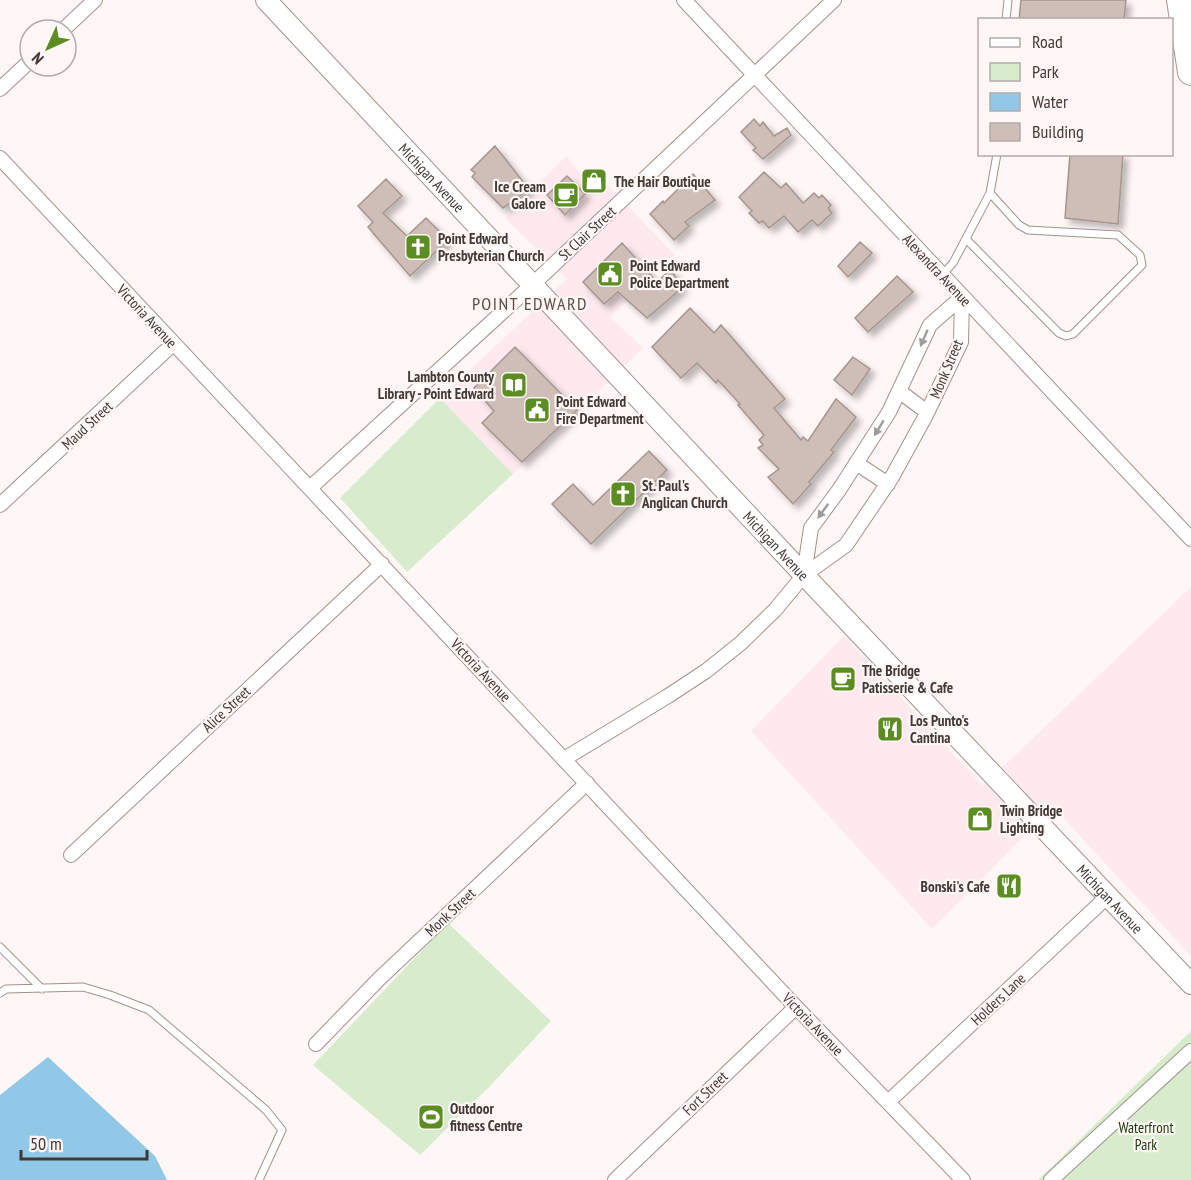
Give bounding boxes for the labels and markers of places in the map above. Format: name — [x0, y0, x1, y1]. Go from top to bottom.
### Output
shop icon: The Hair Boutique — [579, 166, 609, 196]
place label: The Hair Boutique — [614, 172, 711, 191]
place label: Ice Cream Galore — [494, 177, 546, 213]
cafe icon: Ice Cream Galore — [551, 180, 581, 210]
place label: Point Edward Presbyterian Church — [438, 229, 544, 265]
church icon: Point Edward Presbyterian Church — [403, 232, 433, 262]
place label: Point Edward Police Department — [630, 256, 730, 292]
public building icon: Point Edward Police Department — [595, 259, 625, 289]
place label: Lambton County Library - Point Edward — [378, 367, 495, 403]
library icon: Lambton County Library - Point Edward — [499, 370, 529, 400]
place label: Point Edward Fire Department — [556, 392, 644, 428]
public building icon: Point Edward Fire Department — [522, 395, 552, 425]
place label: St. Paul's Anglican Church — [641, 476, 728, 512]
church icon: St. Paul's Anglican Church — [608, 479, 638, 509]
place label: The Bridge Patisserie & Cafe — [862, 661, 953, 697]
cafe icon: The Bridge Patisserie & Cafe — [828, 664, 858, 694]
place label: Los Punto's Cantina — [910, 711, 969, 747]
restaurant icon: Los Punto's Cantina — [875, 714, 905, 744]
place label: Twin Bridge Lighting — [1000, 801, 1063, 837]
shop icon: Twin Bridge Lighting — [965, 804, 995, 834]
restaurant icon: Bonski's Cafe — [994, 871, 1024, 901]
place label: Bonski's Cafe — [921, 877, 990, 896]
place label: Outdoor fitness Centre — [450, 1099, 523, 1135]
sports icon: Outdoor fitness Centre — [416, 1102, 446, 1132]

